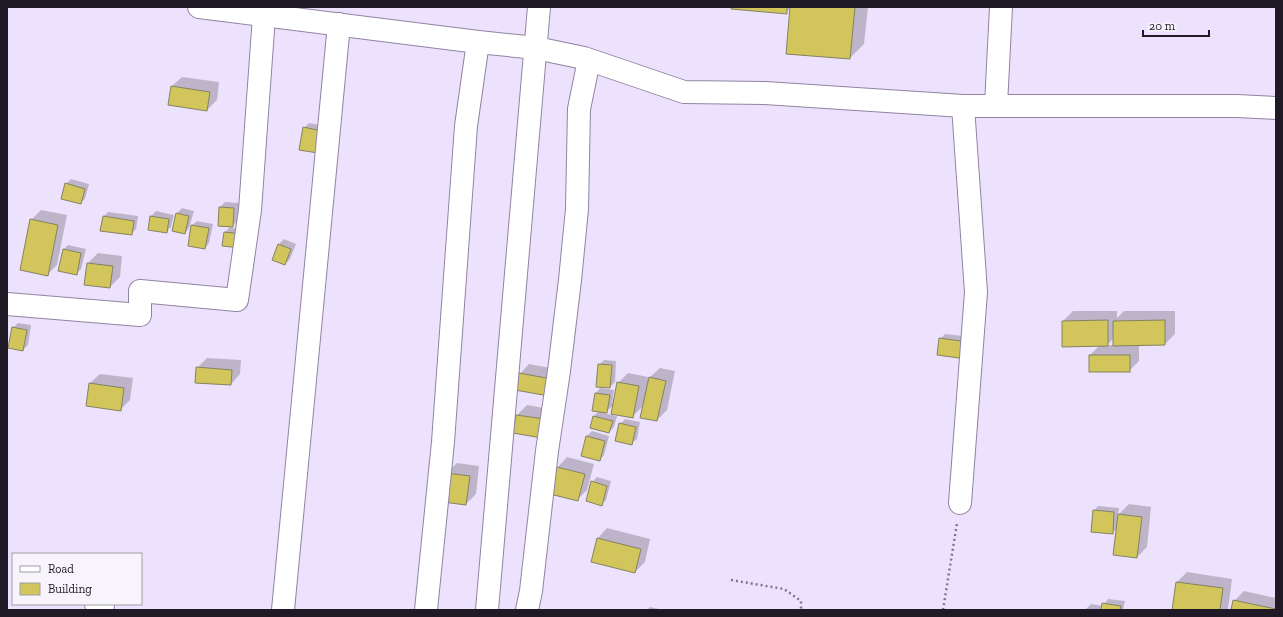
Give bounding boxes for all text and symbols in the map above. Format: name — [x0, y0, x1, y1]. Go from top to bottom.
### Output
scale bar — [1143, 12, 1209, 38]
text: 20 m — [1149, 19, 1176, 33]
legend — [12, 553, 142, 605]
text: Road — [48, 562, 74, 576]
text: Building — [48, 582, 92, 596]

